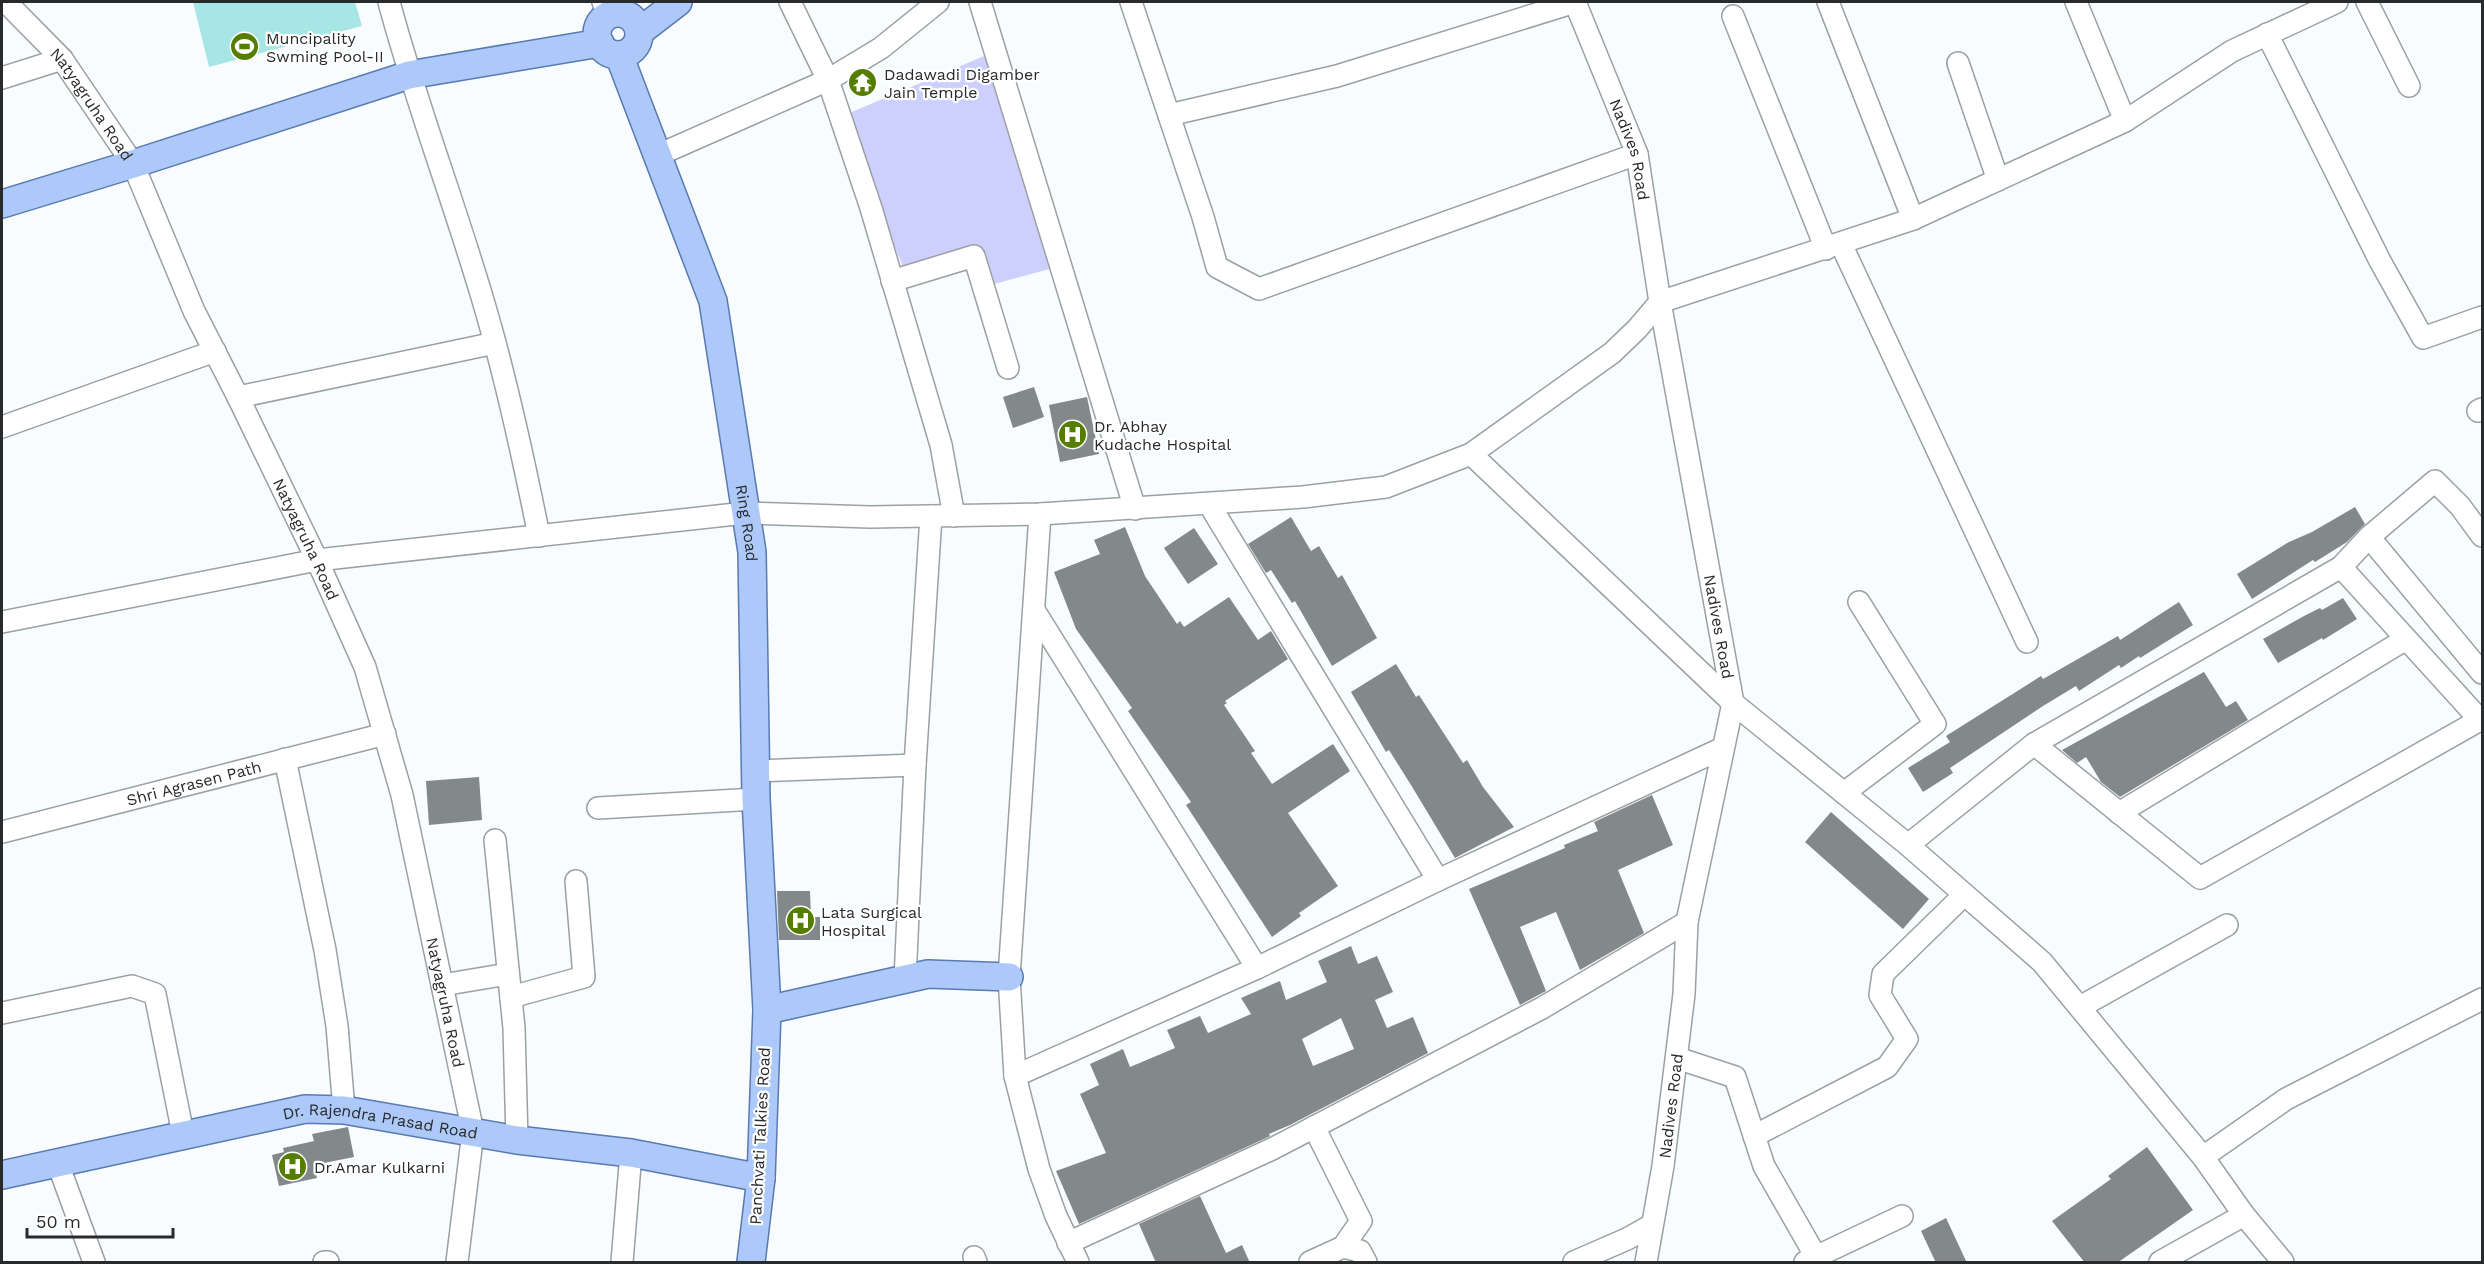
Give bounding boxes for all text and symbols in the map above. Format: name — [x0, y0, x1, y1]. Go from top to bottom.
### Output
place label: Muncipality Swming Pool-II — [266, 29, 384, 66]
sports icon: Muncipality Swming Pool-II — [229, 31, 261, 63]
street label: Natyagruha Road — [47, 44, 137, 164]
place label: Dadawadi Digamber Jain Temple — [884, 65, 1040, 102]
temple icon: Dadawadi Digamber Jain Temple — [847, 67, 879, 99]
street label: Nadives Road — [1606, 96, 1654, 202]
place label: Dr. Abhay Kudache Hospital — [1094, 417, 1231, 454]
hospital icon: Dr. Abhay Kudache Hospital — [1057, 419, 1089, 451]
street label: Natyagruha Road — [269, 475, 343, 603]
street label: Ring Road — [732, 483, 762, 562]
street label: Nadives Road — [1700, 573, 1738, 680]
street label: Shri Agrasen Path — [124, 757, 263, 809]
place label: Lata Surgical Hospital — [821, 903, 922, 940]
hospital icon: Lata Surgical Hospital — [784, 905, 816, 937]
street label: Natyagruha Road — [423, 936, 469, 1069]
street label: Panchvati Talkies Road — [746, 1047, 774, 1225]
street label: Nadives Road — [1655, 1052, 1687, 1160]
street label: Dr. Rajendra Prasad Road — [281, 1099, 479, 1143]
hospital icon: Dr.Amar Kulkarni — [277, 1151, 309, 1183]
place label: Dr.Amar Kulkarni — [314, 1158, 445, 1177]
scale bar — [27, 1201, 172, 1239]
text: 50 m — [36, 1211, 81, 1232]

